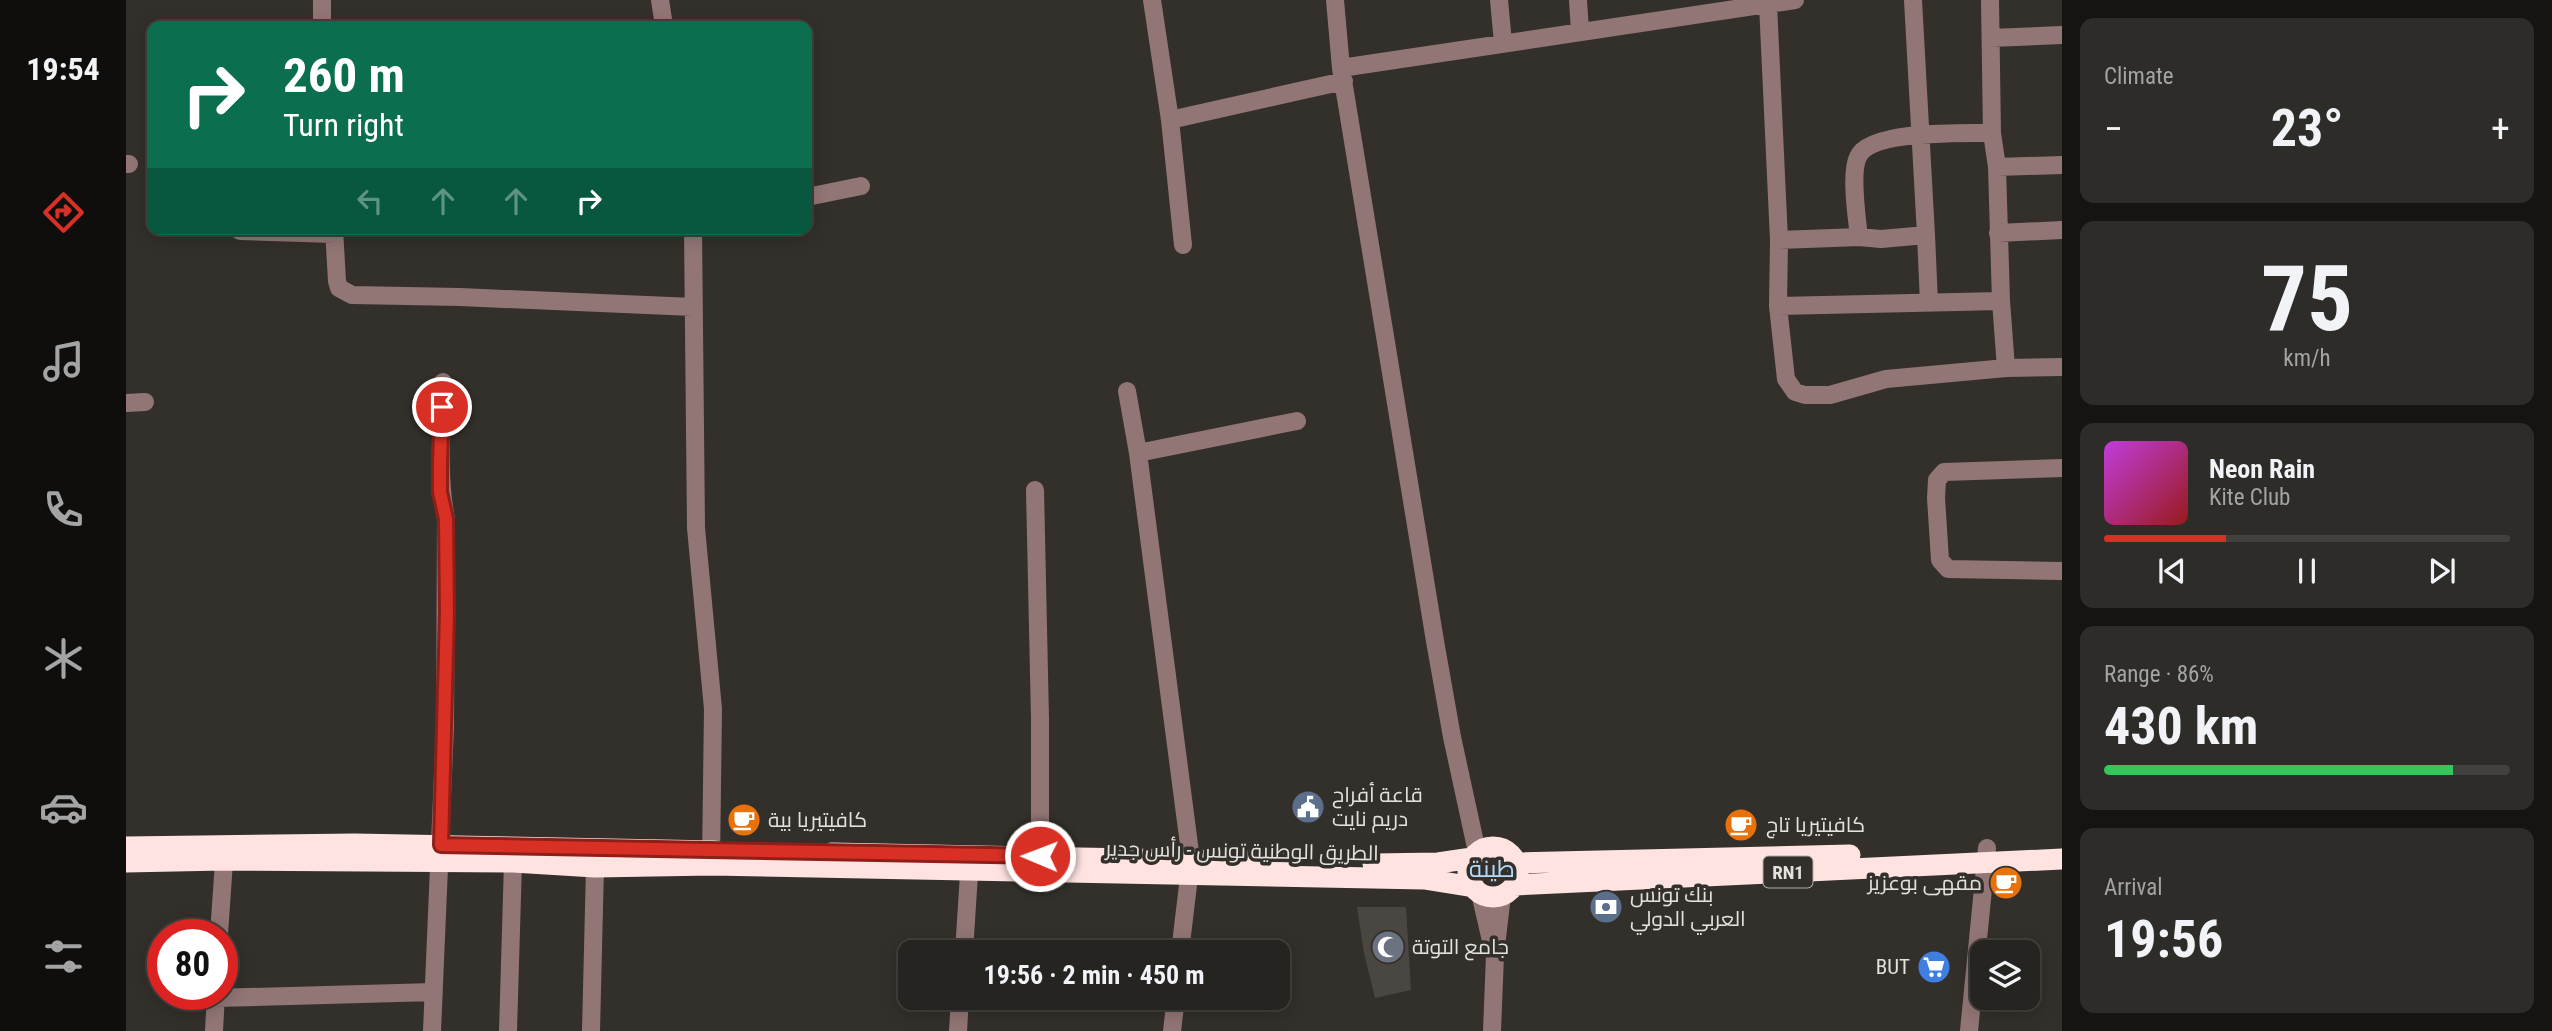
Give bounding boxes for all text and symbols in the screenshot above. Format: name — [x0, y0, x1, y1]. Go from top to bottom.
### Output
text: 260 m — [283, 47, 405, 104]
icon: right — [168, 49, 259, 140]
text: 19:54 — [26, 50, 100, 88]
text: Climate — [2104, 63, 2174, 90]
text: 23° — [2271, 98, 2343, 159]
text: Turn right — [283, 106, 404, 144]
text: − — [2104, 107, 2123, 151]
text: + — [2491, 107, 2510, 151]
icon: left — [351, 182, 389, 220]
icon: ahead — [424, 182, 462, 220]
icon: ahead — [497, 182, 535, 220]
icon: right — [570, 182, 608, 220]
icon: directions — [39, 188, 88, 237]
text: 75 — [2261, 246, 2353, 352]
icon: music — [39, 337, 88, 386]
text: km/h — [2283, 345, 2331, 372]
pin — [412, 377, 472, 437]
icon: arrive — [423, 388, 461, 426]
text: Neon Rain — [2209, 454, 2315, 484]
text: Kite Club — [2209, 484, 2290, 511]
icon: phone — [39, 485, 88, 534]
icon: previous — [2153, 552, 2191, 590]
icon: pause — [2288, 552, 2326, 590]
icon: next — [2423, 552, 2461, 590]
icon: climate — [39, 634, 88, 683]
text: Range · 86% — [2104, 661, 2214, 688]
text: 430 km — [2104, 696, 2258, 757]
place label: قاعة أفراح دريم نايت — [1332, 782, 1423, 833]
icon: car — [39, 783, 88, 832]
public building icon: قاعة أفراح دريم نايت — [1289, 788, 1327, 826]
cafe icon: كافيتيريا بية — [725, 801, 763, 839]
cafe icon: كافيتيريا تاج — [1722, 806, 1760, 844]
place label: كافيتيريا بية — [768, 808, 867, 832]
place label: كافيتيريا تاج — [1766, 813, 1865, 839]
position arrow — [1003, 819, 1077, 893]
street label: الطريق الوطنية تونس - رأس جدير — [1104, 836, 1379, 866]
district label: طينة — [1469, 855, 1515, 883]
road number: RN1 — [1764, 856, 1812, 888]
cafe icon: مقهى بوعزيز — [1987, 864, 2025, 902]
place label: مقهى بوعزيز — [1867, 871, 1982, 896]
text: Arrival — [2104, 874, 2163, 901]
place label: بنك تونس العربي الدولي — [1630, 883, 1746, 935]
bank icon: بنك تونس العربي الدولي — [1587, 888, 1625, 926]
text: 19:56 — [2104, 909, 2223, 970]
speed limit sign: 80 — [147, 919, 238, 1010]
mosque icon: جامع التوتة — [1369, 928, 1407, 966]
icon: filters — [39, 932, 88, 981]
place label: جامع التوتة — [1412, 935, 1509, 961]
map controls — [1970, 940, 2040, 1010]
button: layers — [1970, 940, 2040, 1010]
supermarket icon: BUT — [1915, 948, 1953, 986]
place label: BUT — [1876, 955, 1910, 979]
text: 19:56 · 2 min · 450 m — [984, 960, 1204, 990]

